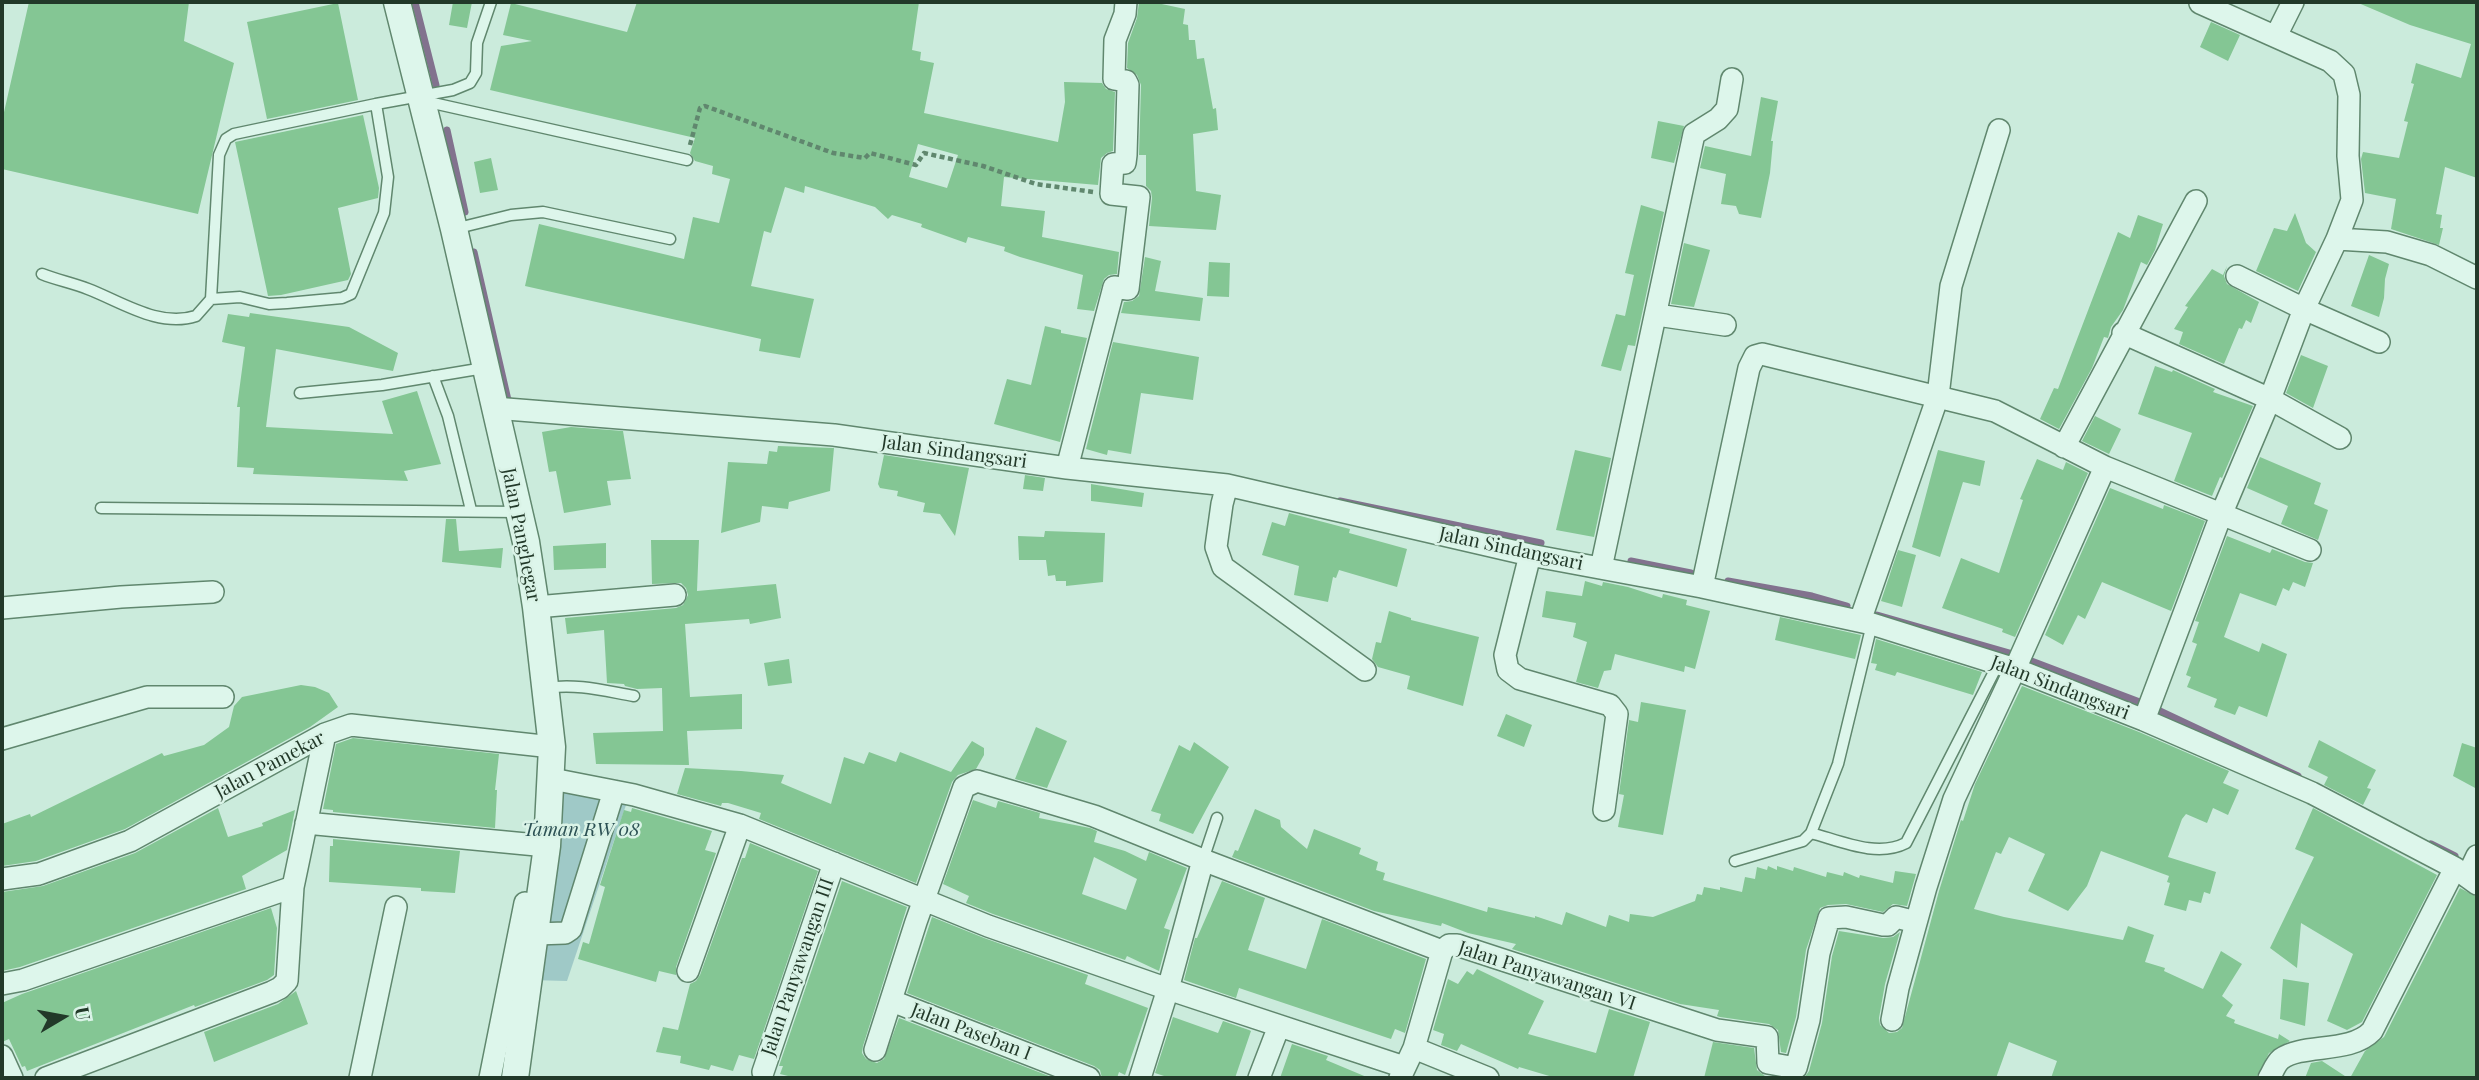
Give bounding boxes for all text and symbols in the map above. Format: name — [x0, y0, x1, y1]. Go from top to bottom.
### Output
street label: Jalan Sindangsari — [880, 430, 1028, 474]
street label: Jalan Panghegar — [497, 466, 545, 604]
street label: Jalan Sindangsari — [1437, 523, 1585, 575]
street label: Jalan Sindangsari — [1987, 651, 2133, 725]
street label: Jalan Pamekar — [211, 726, 329, 804]
park label: Taman RW 08 — [523, 819, 639, 841]
street label: Jalan Panyawangan III — [757, 875, 839, 1059]
street label: Jalan Panyawangan VI — [1455, 936, 1639, 1016]
north arrow — [28, 982, 98, 1052]
street label: Jalan Paseban I — [907, 999, 1035, 1065]
text: U — [70, 1005, 98, 1022]

